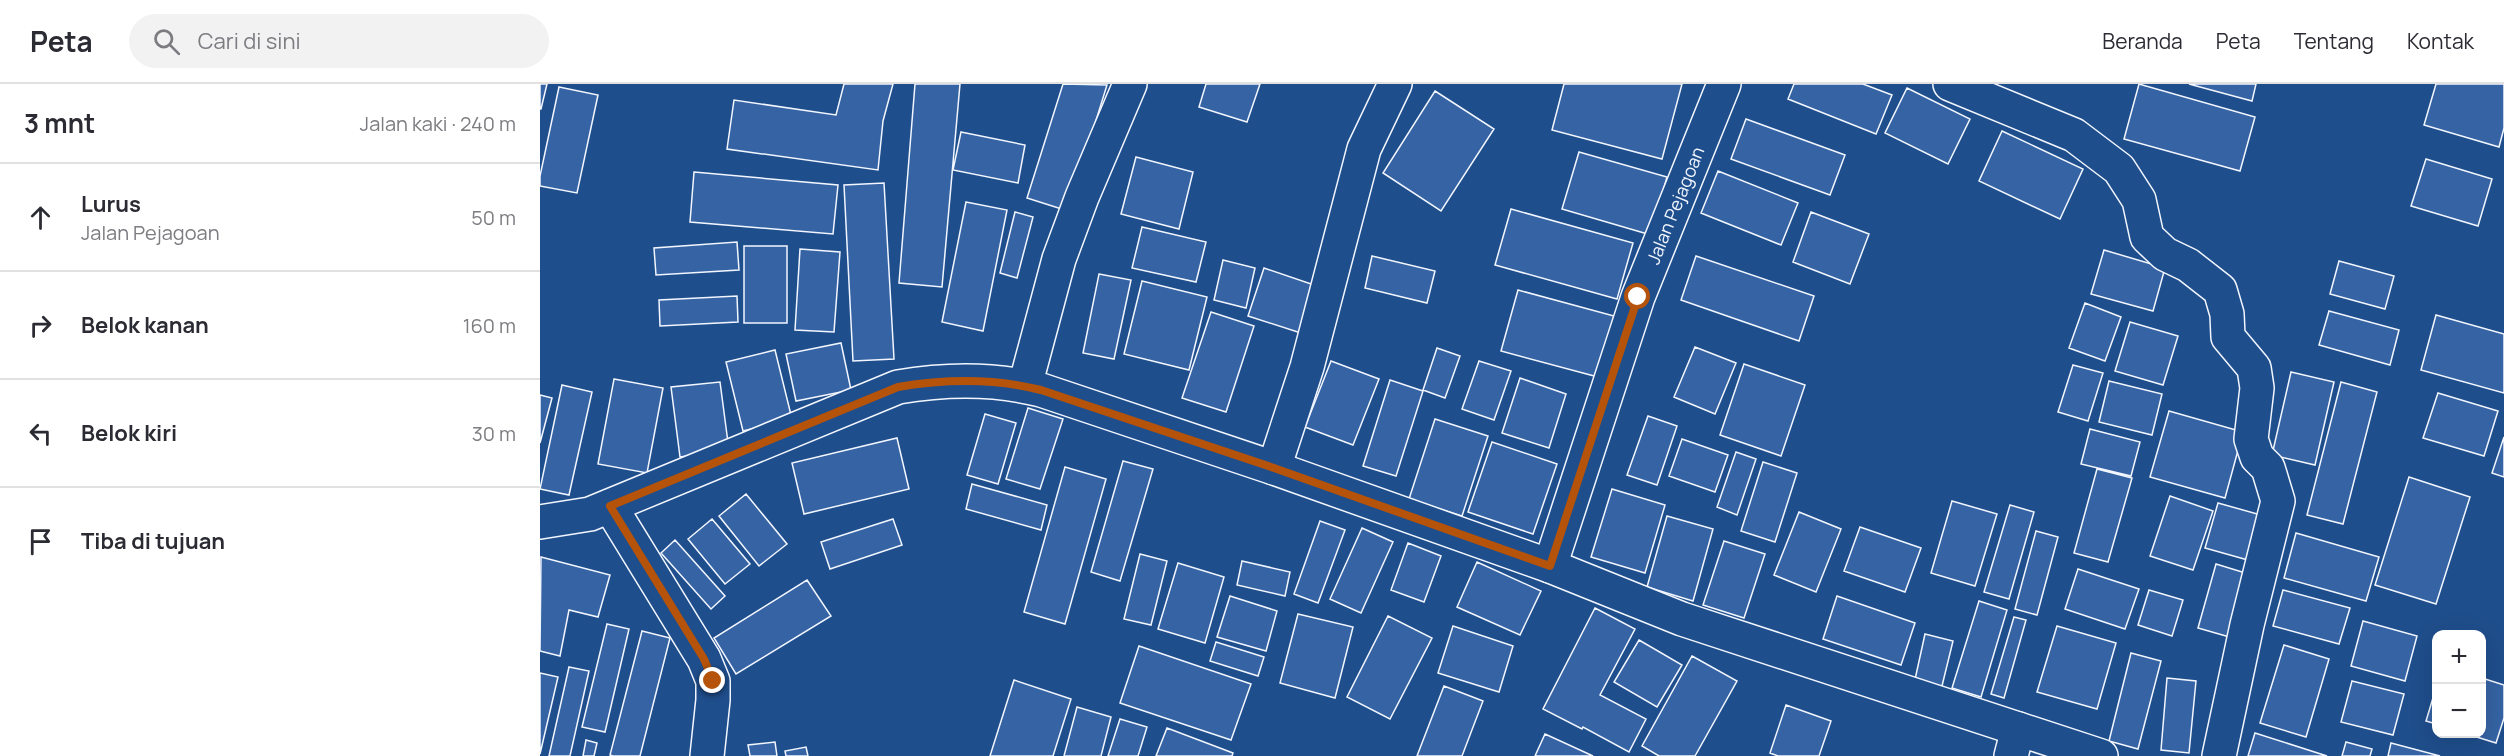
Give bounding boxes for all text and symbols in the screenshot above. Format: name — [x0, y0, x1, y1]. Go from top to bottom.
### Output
search box — [129, 14, 549, 68]
text: Peta — [30, 22, 93, 60]
icon: search — [150, 25, 183, 58]
text: Cari di sini — [198, 26, 301, 56]
text: Beranda — [2102, 27, 2183, 55]
text: Peta — [2216, 27, 2261, 55]
text: Tentang — [2294, 27, 2374, 55]
text: Kontak — [2407, 27, 2474, 55]
text: 3 mnt — [24, 105, 95, 141]
text: Jalan kaki · 240 m — [360, 110, 516, 137]
street label: Jalan Pejagoan — [1641, 143, 1710, 268]
text: Lurus — [81, 189, 141, 219]
icon: ahead — [24, 201, 57, 234]
text: 50 m — [471, 204, 516, 231]
text: Jalan Pejagoan — [81, 219, 220, 246]
route start — [1624, 283, 1650, 309]
icon: right — [24, 309, 57, 342]
text: Belok kanan — [81, 310, 209, 340]
text: 160 m — [463, 312, 516, 339]
icon: left — [24, 417, 57, 450]
text: Belok kiri — [81, 418, 177, 448]
text: 30 m — [472, 420, 516, 447]
icon: arrive — [24, 525, 57, 558]
text: Tiba di tujuan — [81, 526, 225, 556]
map controls — [2432, 630, 2486, 738]
button: + — [2432, 630, 2486, 684]
route end — [699, 667, 725, 693]
button: − — [2432, 684, 2486, 738]

